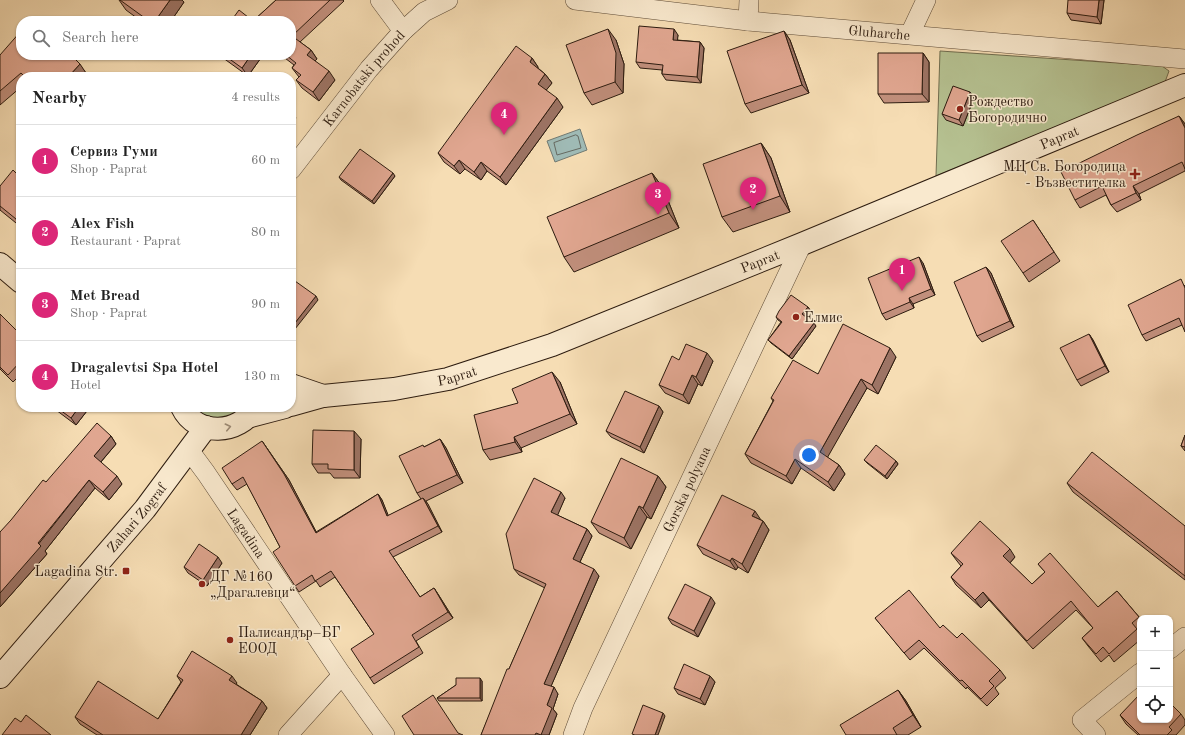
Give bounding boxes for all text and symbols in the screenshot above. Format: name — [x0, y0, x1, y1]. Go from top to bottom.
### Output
search box — [16, 16, 296, 60]
street label: Gluharche — [848, 24, 911, 43]
icon: search — [30, 27, 52, 49]
street label: Karnobatski prohod — [321, 28, 408, 130]
text: Search here — [62, 31, 139, 46]
text: Nearby — [32, 90, 87, 107]
text: 4 results — [231, 91, 280, 104]
place label: Рождество Богородично — [968, 95, 1047, 125]
pin: 4 — [491, 102, 517, 135]
marker: Рождество Богородично — [955, 104, 965, 114]
street label: Paprat — [1038, 124, 1081, 152]
text: Сервиз Гуми — [70, 145, 158, 160]
text: 1 — [41, 154, 49, 167]
text: 60 m — [251, 154, 280, 167]
place label: МЦ Св. Богородица - Възвестителка — [1003, 160, 1126, 190]
text: Shop · Paprat — [70, 163, 147, 176]
marker: МЦ Св. Богородица - Възвестителка — [1129, 168, 1141, 180]
pin: 2 — [740, 177, 766, 210]
pin: 3 — [645, 182, 671, 215]
text: Alex Fish — [70, 217, 134, 232]
text: 2 — [41, 226, 49, 239]
text: 80 m — [251, 226, 280, 239]
text: Restaurant · Paprat — [70, 235, 181, 248]
street label: Paprat — [739, 248, 782, 276]
pin: 1 — [889, 258, 915, 291]
text: Met Bread — [70, 289, 140, 304]
text: 3 — [41, 298, 49, 311]
text: 90 m — [251, 298, 280, 311]
text: Shop · Paprat — [70, 307, 147, 320]
place label: Елмис — [804, 311, 842, 325]
marker: Елмис — [791, 312, 801, 322]
text: Dragalevtsi Spa Hotel — [70, 361, 218, 376]
street label: Paprat — [436, 364, 479, 389]
text: 4 — [41, 370, 49, 383]
text: 130 m — [243, 370, 280, 383]
text: Hotel — [70, 379, 101, 392]
one-way arrow — [224, 424, 231, 432]
street label: Gorska polyana — [661, 444, 714, 535]
your location — [799, 445, 819, 465]
street label: Zahari Zograf — [105, 480, 170, 555]
street label: Lagadina — [224, 506, 267, 561]
place label: Lagadina Str. — [35, 565, 118, 579]
marker: Lagadina Str. — [121, 566, 131, 576]
place label: ДГ №160 „Драгалевци“ — [210, 570, 296, 600]
marker: ДГ №160 „Драгалевци“ — [197, 579, 207, 589]
map controls — [1137, 615, 1173, 723]
button: + — [1137, 615, 1173, 651]
place label: Палисандър–БГ ЕООД — [238, 626, 340, 656]
marker: Палисандър–БГ ЕООД — [225, 635, 235, 645]
button: − — [1137, 651, 1173, 687]
button: locate — [1137, 687, 1173, 723]

